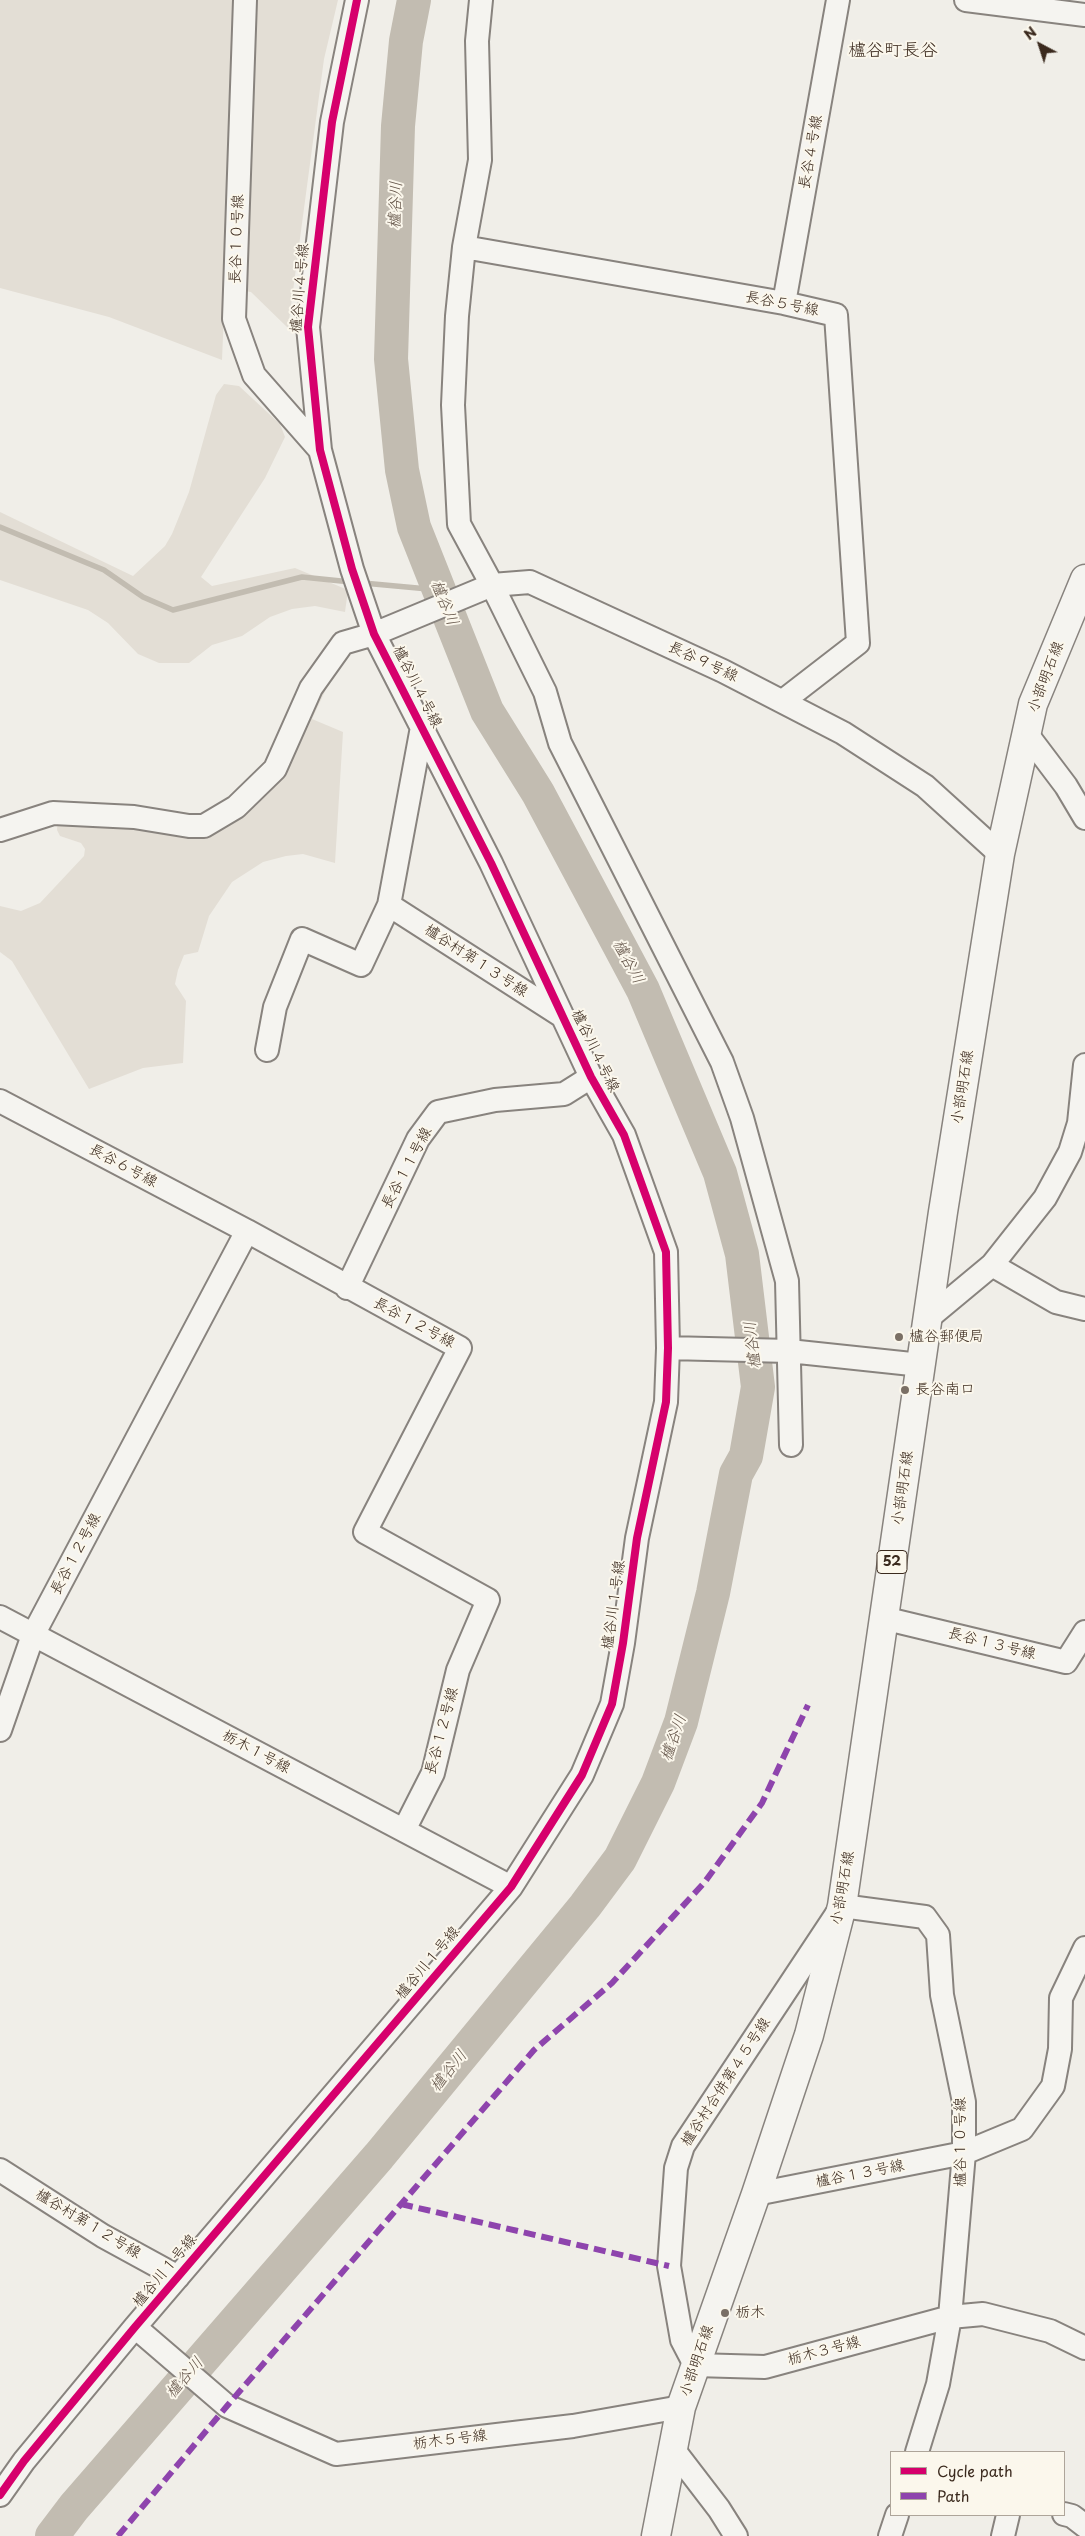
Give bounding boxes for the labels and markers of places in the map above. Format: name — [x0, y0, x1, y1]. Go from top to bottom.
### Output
place label: 櫨谷郵便局 — [909, 1328, 984, 1346]
marker: 櫨谷郵便局 — [893, 1331, 905, 1343]
place label: 長谷南口 — [915, 1381, 975, 1399]
marker: 長谷南口 — [899, 1384, 911, 1396]
place label: 栃木 — [735, 2304, 765, 2322]
marker: 栃木 — [719, 2307, 731, 2319]

